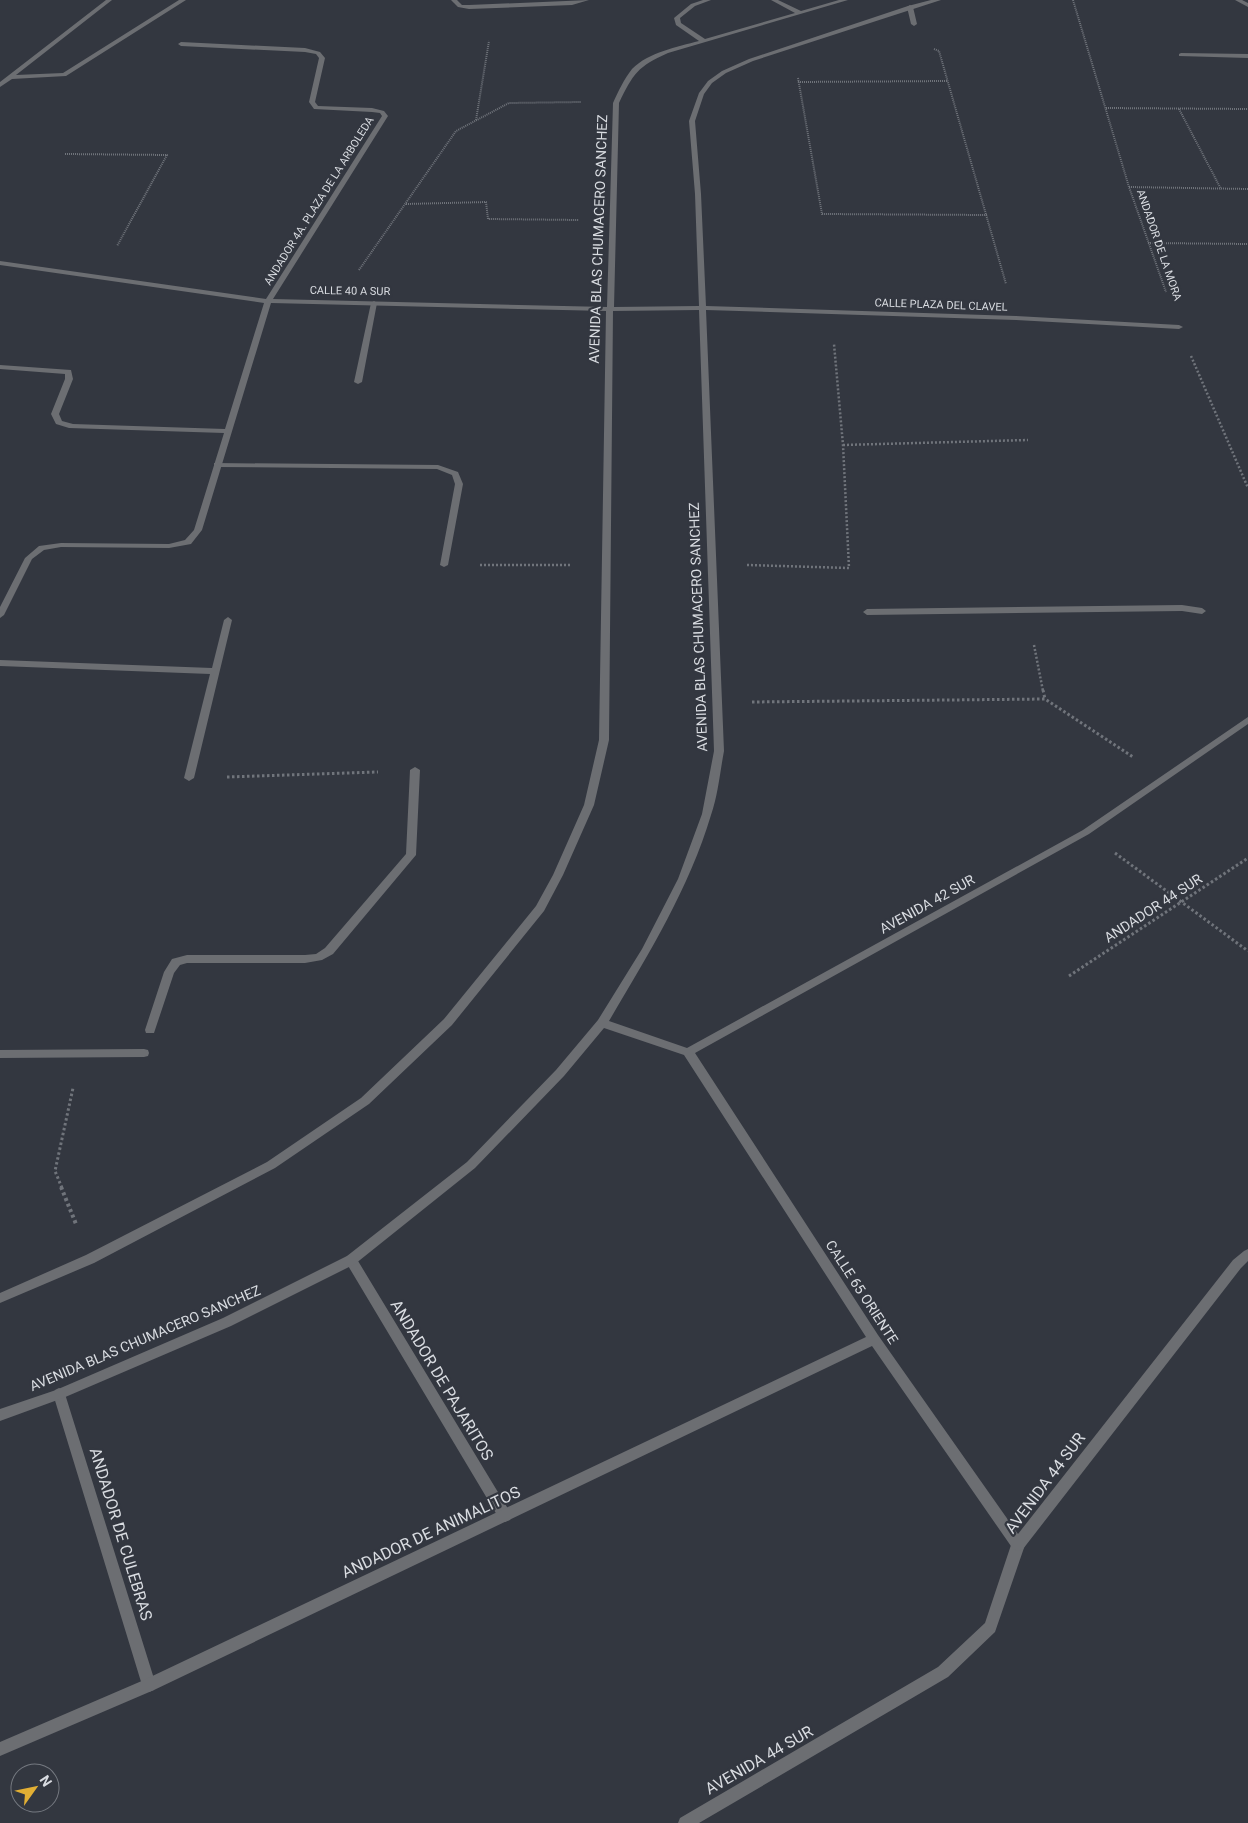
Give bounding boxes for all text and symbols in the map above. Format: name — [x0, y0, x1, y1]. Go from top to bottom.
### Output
street label: ANDADOR 4A. PLAZA DE LA ARBOLEDA — [261, 114, 377, 288]
street label: AVENIDA BLAS CHUMACERO SANCHEZ — [586, 114, 610, 364]
street label: ANDADOR DE LA MORA — [1134, 188, 1184, 303]
street label: CALLE 40 A SUR — [310, 284, 391, 298]
street label: CALLE PLAZA DEL CLAVEL — [874, 296, 1008, 314]
street label: AVENIDA BLAS CHUMACERO SANCHEZ — [686, 502, 710, 752]
street label: ANDADOR 44 SUR — [1101, 870, 1205, 946]
street label: AVENIDA 42 SUR — [877, 871, 978, 937]
street label: CALLE 65 ORIENTE — [823, 1237, 901, 1347]
street label: AVENIDA BLAS CHUMACERO SANCHEZ — [27, 1282, 263, 1394]
street label: ANDADOR DE PAJARITOS — [387, 1296, 497, 1464]
street label: AVENIDA 44 SUR — [1001, 1429, 1089, 1537]
street label: ANDADOR DE CULEBRAS — [86, 1445, 156, 1623]
street label: ANDADOR DE ANIMALITOS — [339, 1482, 523, 1582]
street label: AVENIDA 44 SUR — [702, 1721, 816, 1799]
north arrow — [10, 1763, 60, 1813]
text: N — [36, 1772, 55, 1789]

